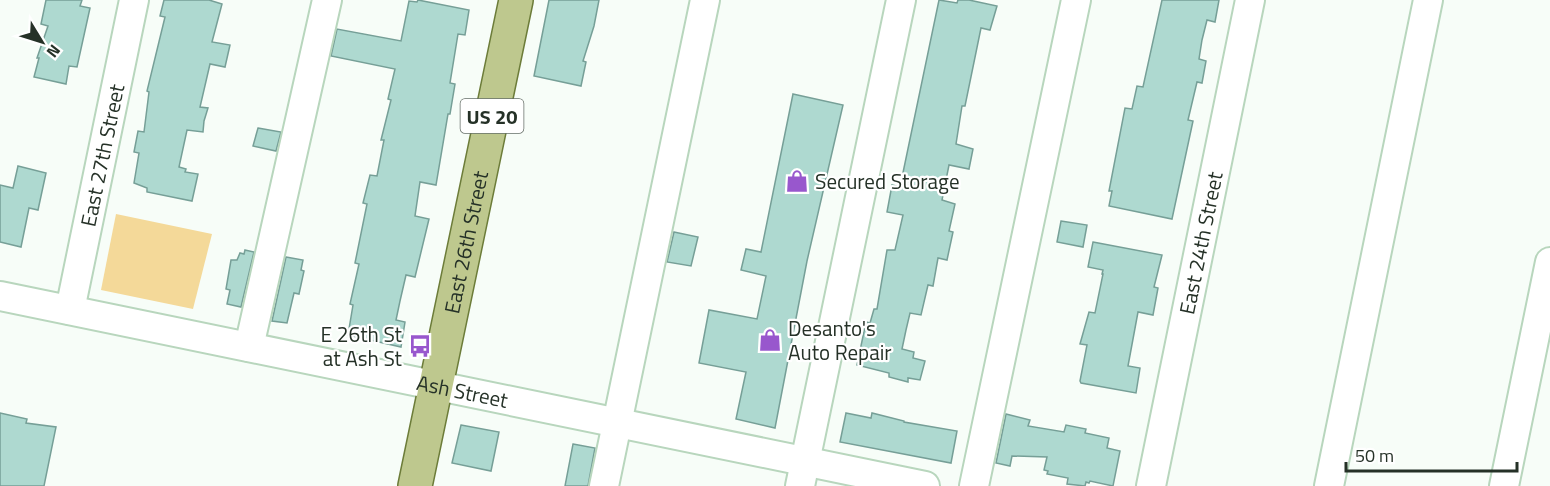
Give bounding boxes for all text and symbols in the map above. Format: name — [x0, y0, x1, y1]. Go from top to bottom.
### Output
north arrow — [12, 12, 72, 72]
text: N — [41, 39, 67, 63]
street label: East 27th Street — [72, 80, 132, 229]
road number: US 20 — [460, 99, 524, 133]
place label: Secured Storage — [815, 165, 960, 197]
street label: East 26th Street — [435, 167, 496, 316]
shop icon: Secured Storage — [784, 168, 810, 194]
street label: East 24th Street — [1170, 168, 1231, 317]
place label: Desanto's Auto Repair — [788, 312, 892, 368]
place label: E 26th St at Ash St — [320, 318, 403, 374]
shop icon: Desanto's Auto Repair — [757, 327, 783, 353]
bus stop icon: E 26th St at Ash St — [407, 333, 433, 359]
street label: Ash Street — [414, 366, 511, 416]
scale bar — [1346, 435, 1517, 473]
text: 50 m — [1355, 442, 1394, 469]

